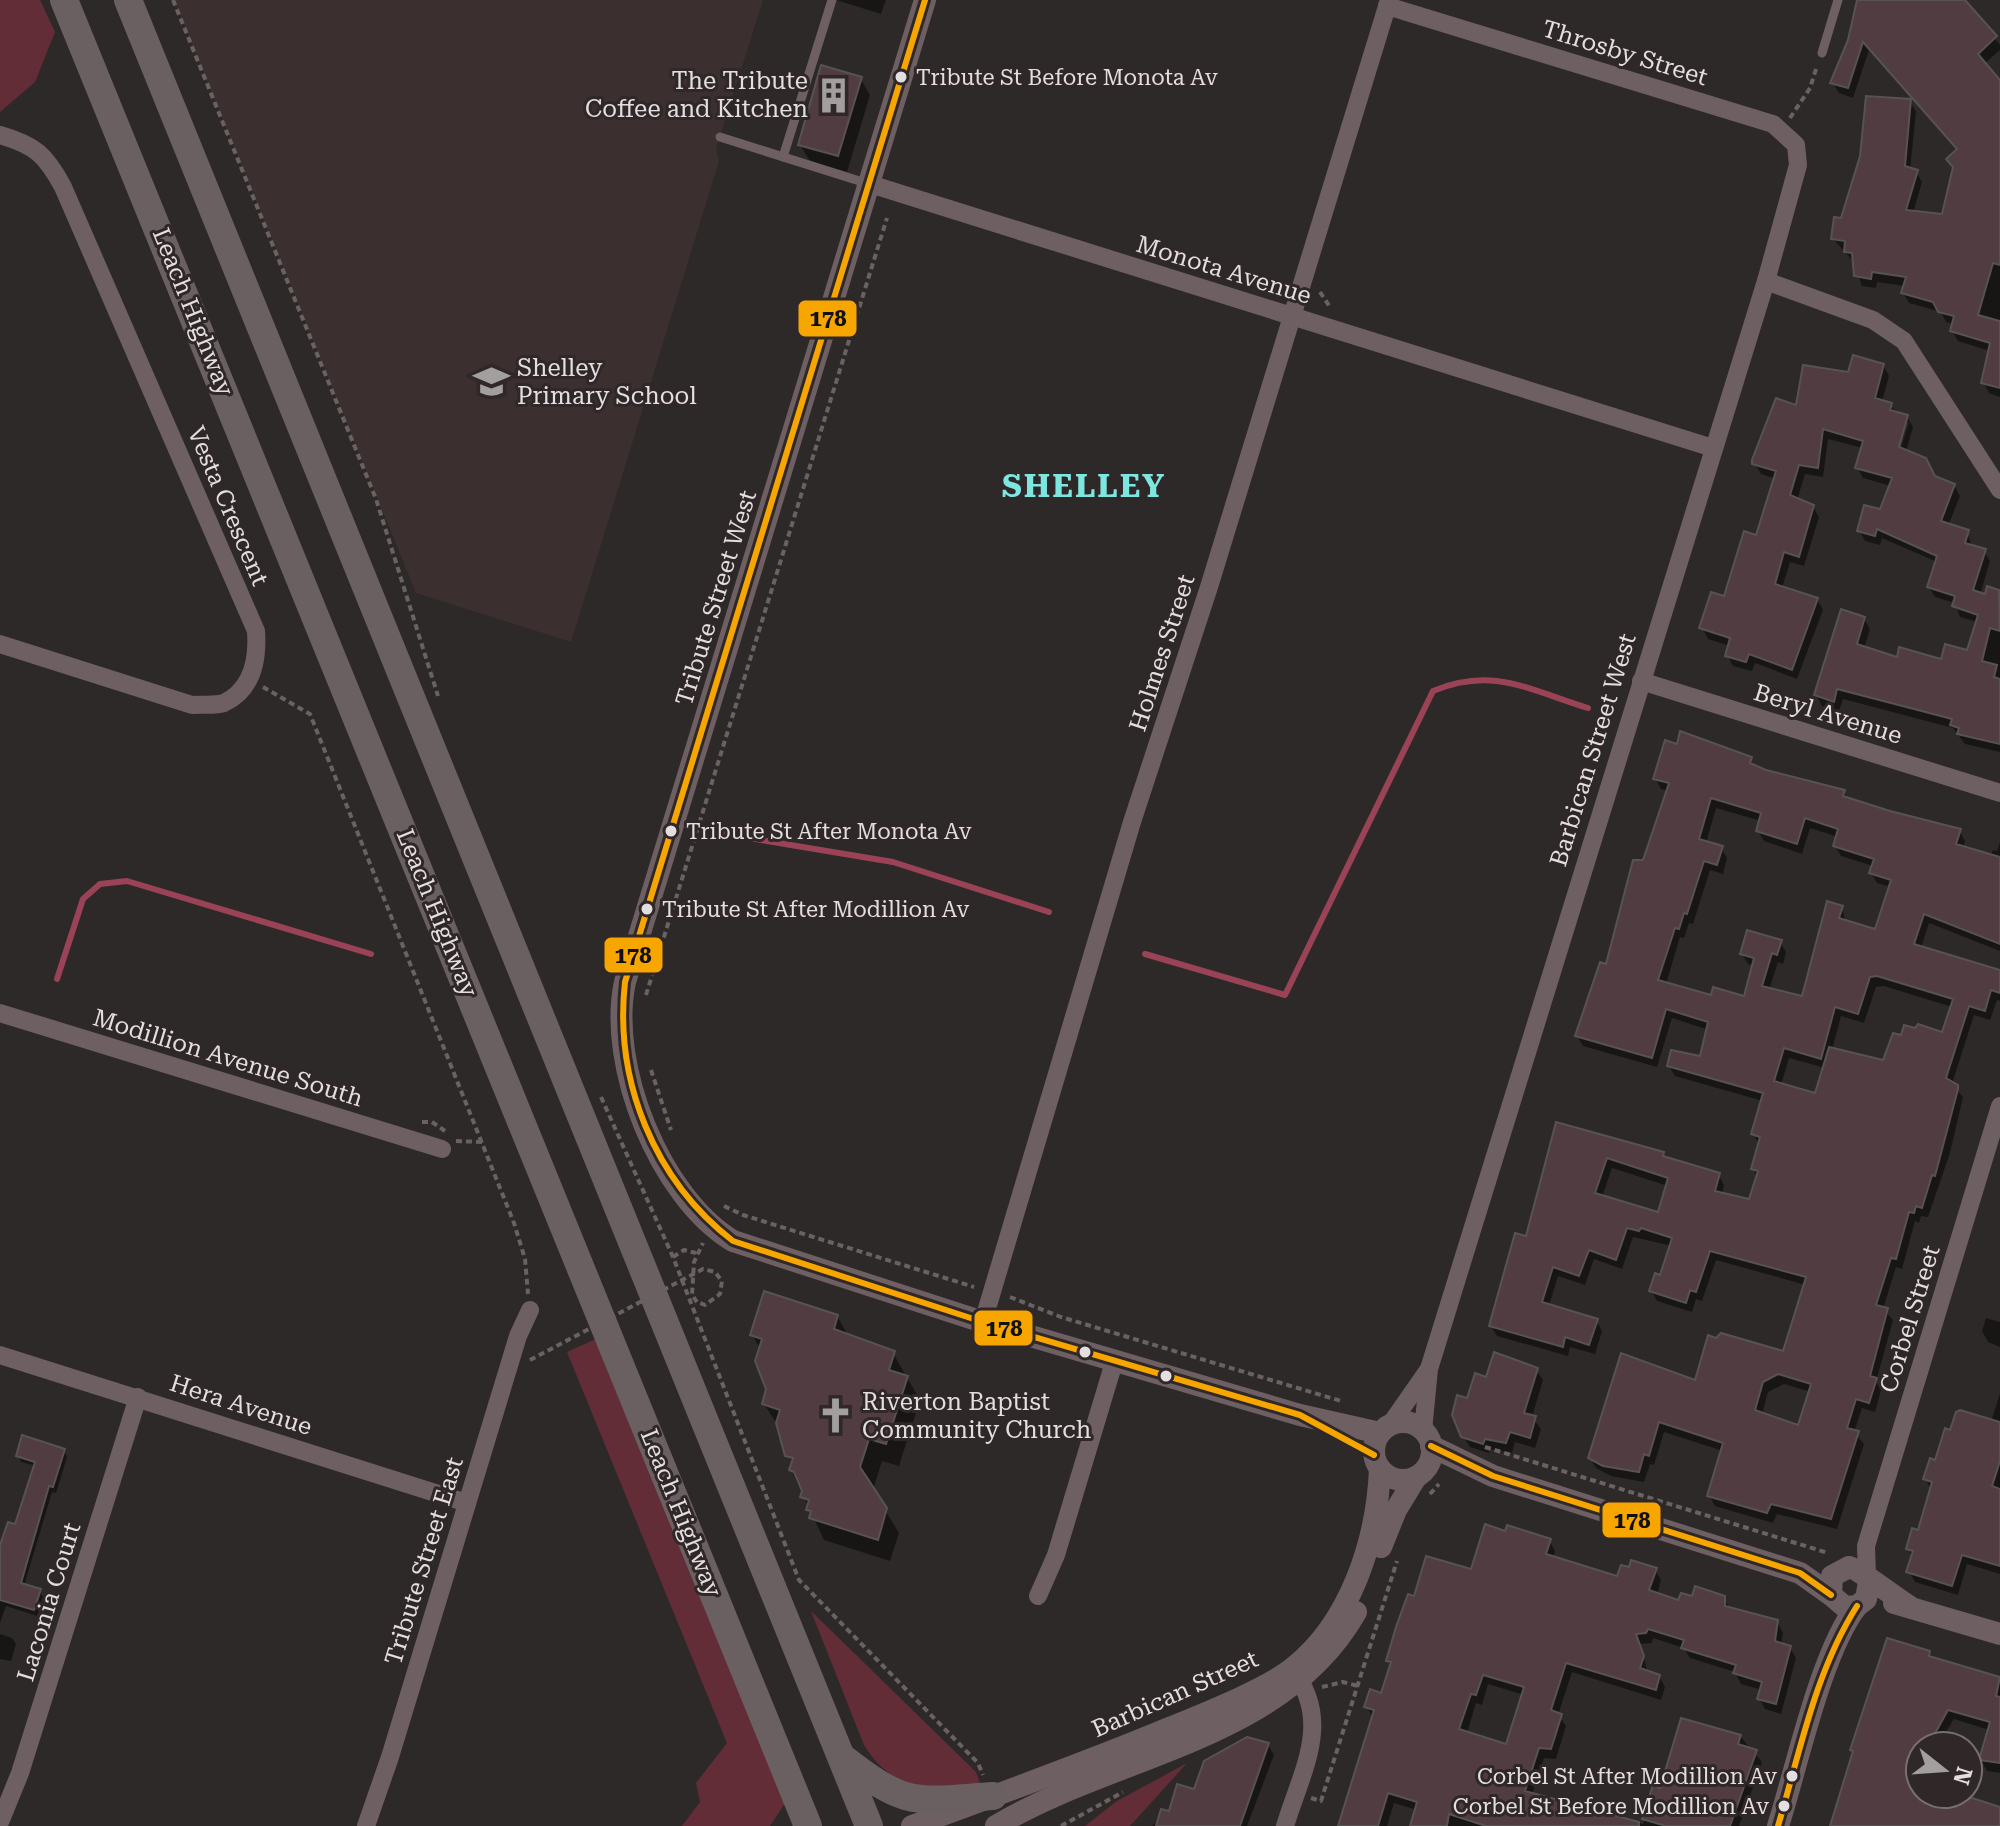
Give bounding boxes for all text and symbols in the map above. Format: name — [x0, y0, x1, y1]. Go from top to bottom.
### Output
street label: Throsby Street — [1539, 15, 1711, 91]
place label: Tribute St Before Monota Av — [916, 65, 1218, 90]
place label: The Tribute Coffee and Kitchen — [585, 67, 808, 123]
marker: Tribute St Before Monota Av — [893, 69, 909, 85]
building icon: The Tribute Coffee and Kitchen — [815, 76, 853, 114]
street label: Leach Highway — [147, 224, 240, 401]
street label: Monota Avenue — [1133, 230, 1315, 310]
line badge: 178 — [797, 299, 858, 338]
text: 178 — [810, 306, 846, 331]
place label: Shelley Primary School — [517, 354, 697, 410]
school or university icon: Shelley Primary School — [472, 363, 510, 401]
street label: Vesta Crescent — [182, 422, 274, 590]
district label: SHELLEY — [1002, 467, 1166, 505]
street label: Tribute Street West — [670, 487, 762, 709]
street label: Holmes Street — [1123, 571, 1201, 735]
street label: Barbican Street West — [1544, 630, 1642, 870]
street label: Beryl Avenue — [1751, 678, 1905, 750]
place label: Tribute St After Monota Av — [686, 819, 972, 844]
marker: Tribute St After Monota Av — [663, 823, 679, 839]
street label: Leach Highway — [391, 825, 484, 1002]
place label: Tribute St After Modillion Av — [662, 897, 970, 922]
marker: Tribute St After Modillion Av — [639, 901, 655, 917]
line badge: 178 — [603, 936, 664, 974]
text: 178 — [615, 943, 651, 968]
street label: Modillion Avenue South — [90, 1004, 366, 1112]
street label: Corbel Street — [1874, 1242, 1946, 1396]
line badge: 178 — [973, 1309, 1034, 1347]
text: 178 — [986, 1316, 1022, 1341]
unlabelled marker — [1077, 1344, 1093, 1360]
unlabelled marker — [1158, 1368, 1174, 1384]
street label: Hera Avenue — [166, 1369, 316, 1441]
place label: Riverton Baptist Community Church — [862, 1388, 1091, 1444]
church icon: Riverton Baptist Community Church — [817, 1397, 855, 1435]
street label: Leach Highway — [635, 1425, 728, 1602]
street label: Tribute Street East — [379, 1454, 469, 1668]
line badge: 178 — [1601, 1501, 1662, 1539]
text: 178 — [1614, 1508, 1650, 1533]
street label: Laconia Court — [12, 1519, 86, 1685]
street label: Barbican Street — [1088, 1645, 1262, 1743]
north arrow — [1904, 1730, 1984, 1810]
place label: Corbel St After Modillion Av — [1477, 1764, 1777, 1789]
text: N — [1948, 1764, 1977, 1788]
marker: Corbel St After Modillion Av — [1784, 1768, 1800, 1784]
place label: Corbel St Before Modillion Av — [1453, 1794, 1769, 1819]
marker: Corbel St Before Modillion Av — [1776, 1798, 1792, 1814]

